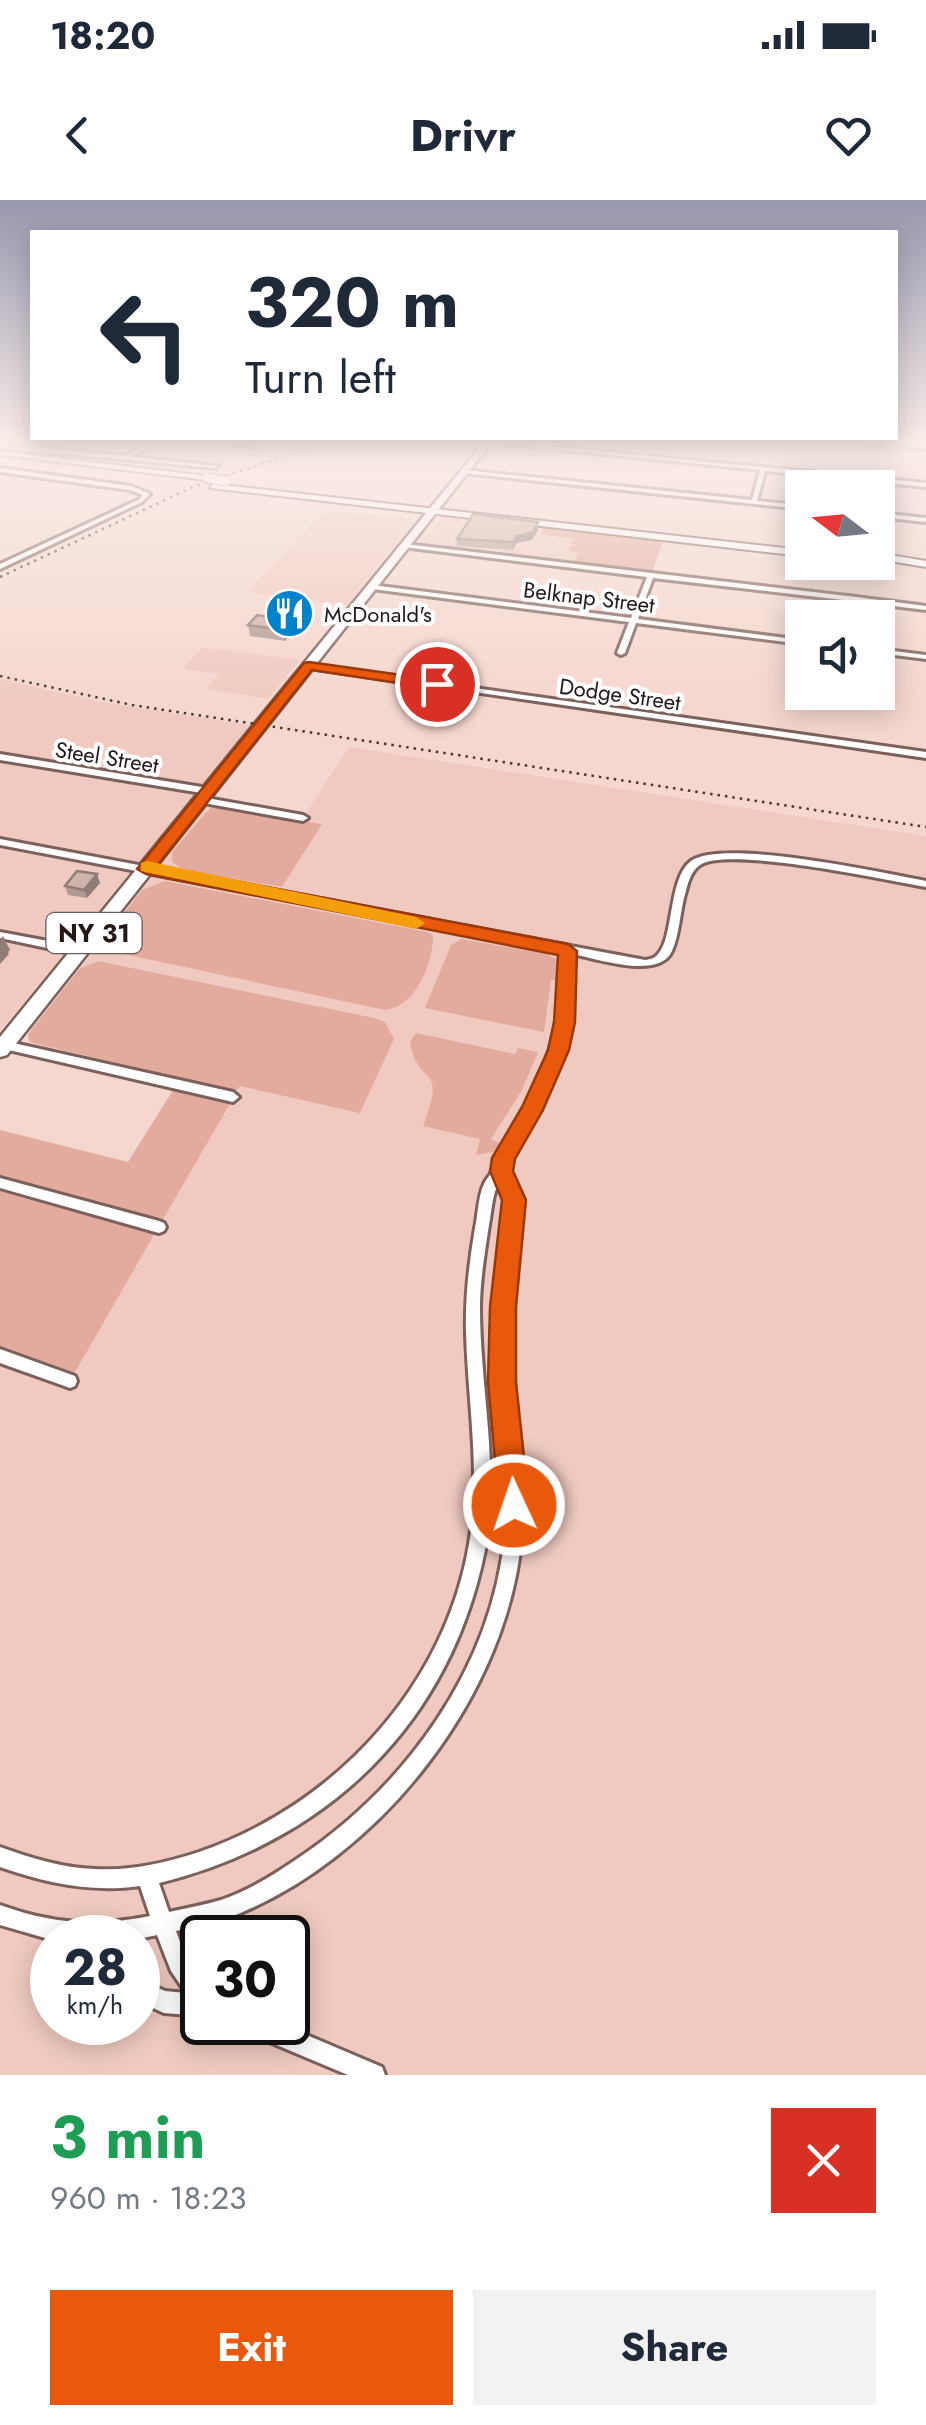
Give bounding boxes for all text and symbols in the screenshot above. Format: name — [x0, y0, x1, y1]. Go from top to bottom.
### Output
text: 18:20 — [50, 8, 156, 63]
text: Drivr — [410, 103, 516, 168]
icon: back — [50, 108, 105, 163]
icon: heart — [821, 108, 876, 163]
text: 320 m — [245, 252, 459, 353]
icon: left — [80, 270, 210, 400]
text: Turn left — [245, 345, 396, 410]
north arrow — [785, 470, 895, 580]
map controls — [785, 470, 895, 710]
street label: Belknap Street — [521, 573, 657, 621]
restaurant icon: McDonald's — [263, 588, 315, 640]
place label: McDonald's — [324, 598, 432, 630]
button: sound — [785, 600, 895, 710]
pin — [395, 642, 480, 727]
icon: arrive — [410, 657, 465, 712]
street label: Dodge Street — [557, 670, 684, 718]
street label: Steel Street — [53, 733, 162, 781]
road number: NY 31 — [46, 913, 142, 953]
position arrow — [462, 1453, 566, 1557]
speed limit sign: 30 — [180, 1915, 310, 2045]
text: 28 — [63, 1931, 127, 2004]
text: km/h — [67, 1987, 123, 2023]
text: 3 min — [50, 2094, 206, 2181]
button: close — [771, 2108, 876, 2213]
text: 960 m · 18:23 — [50, 2175, 247, 2221]
button: Exit — [50, 2290, 453, 2405]
button: Share — [473, 2290, 876, 2405]

